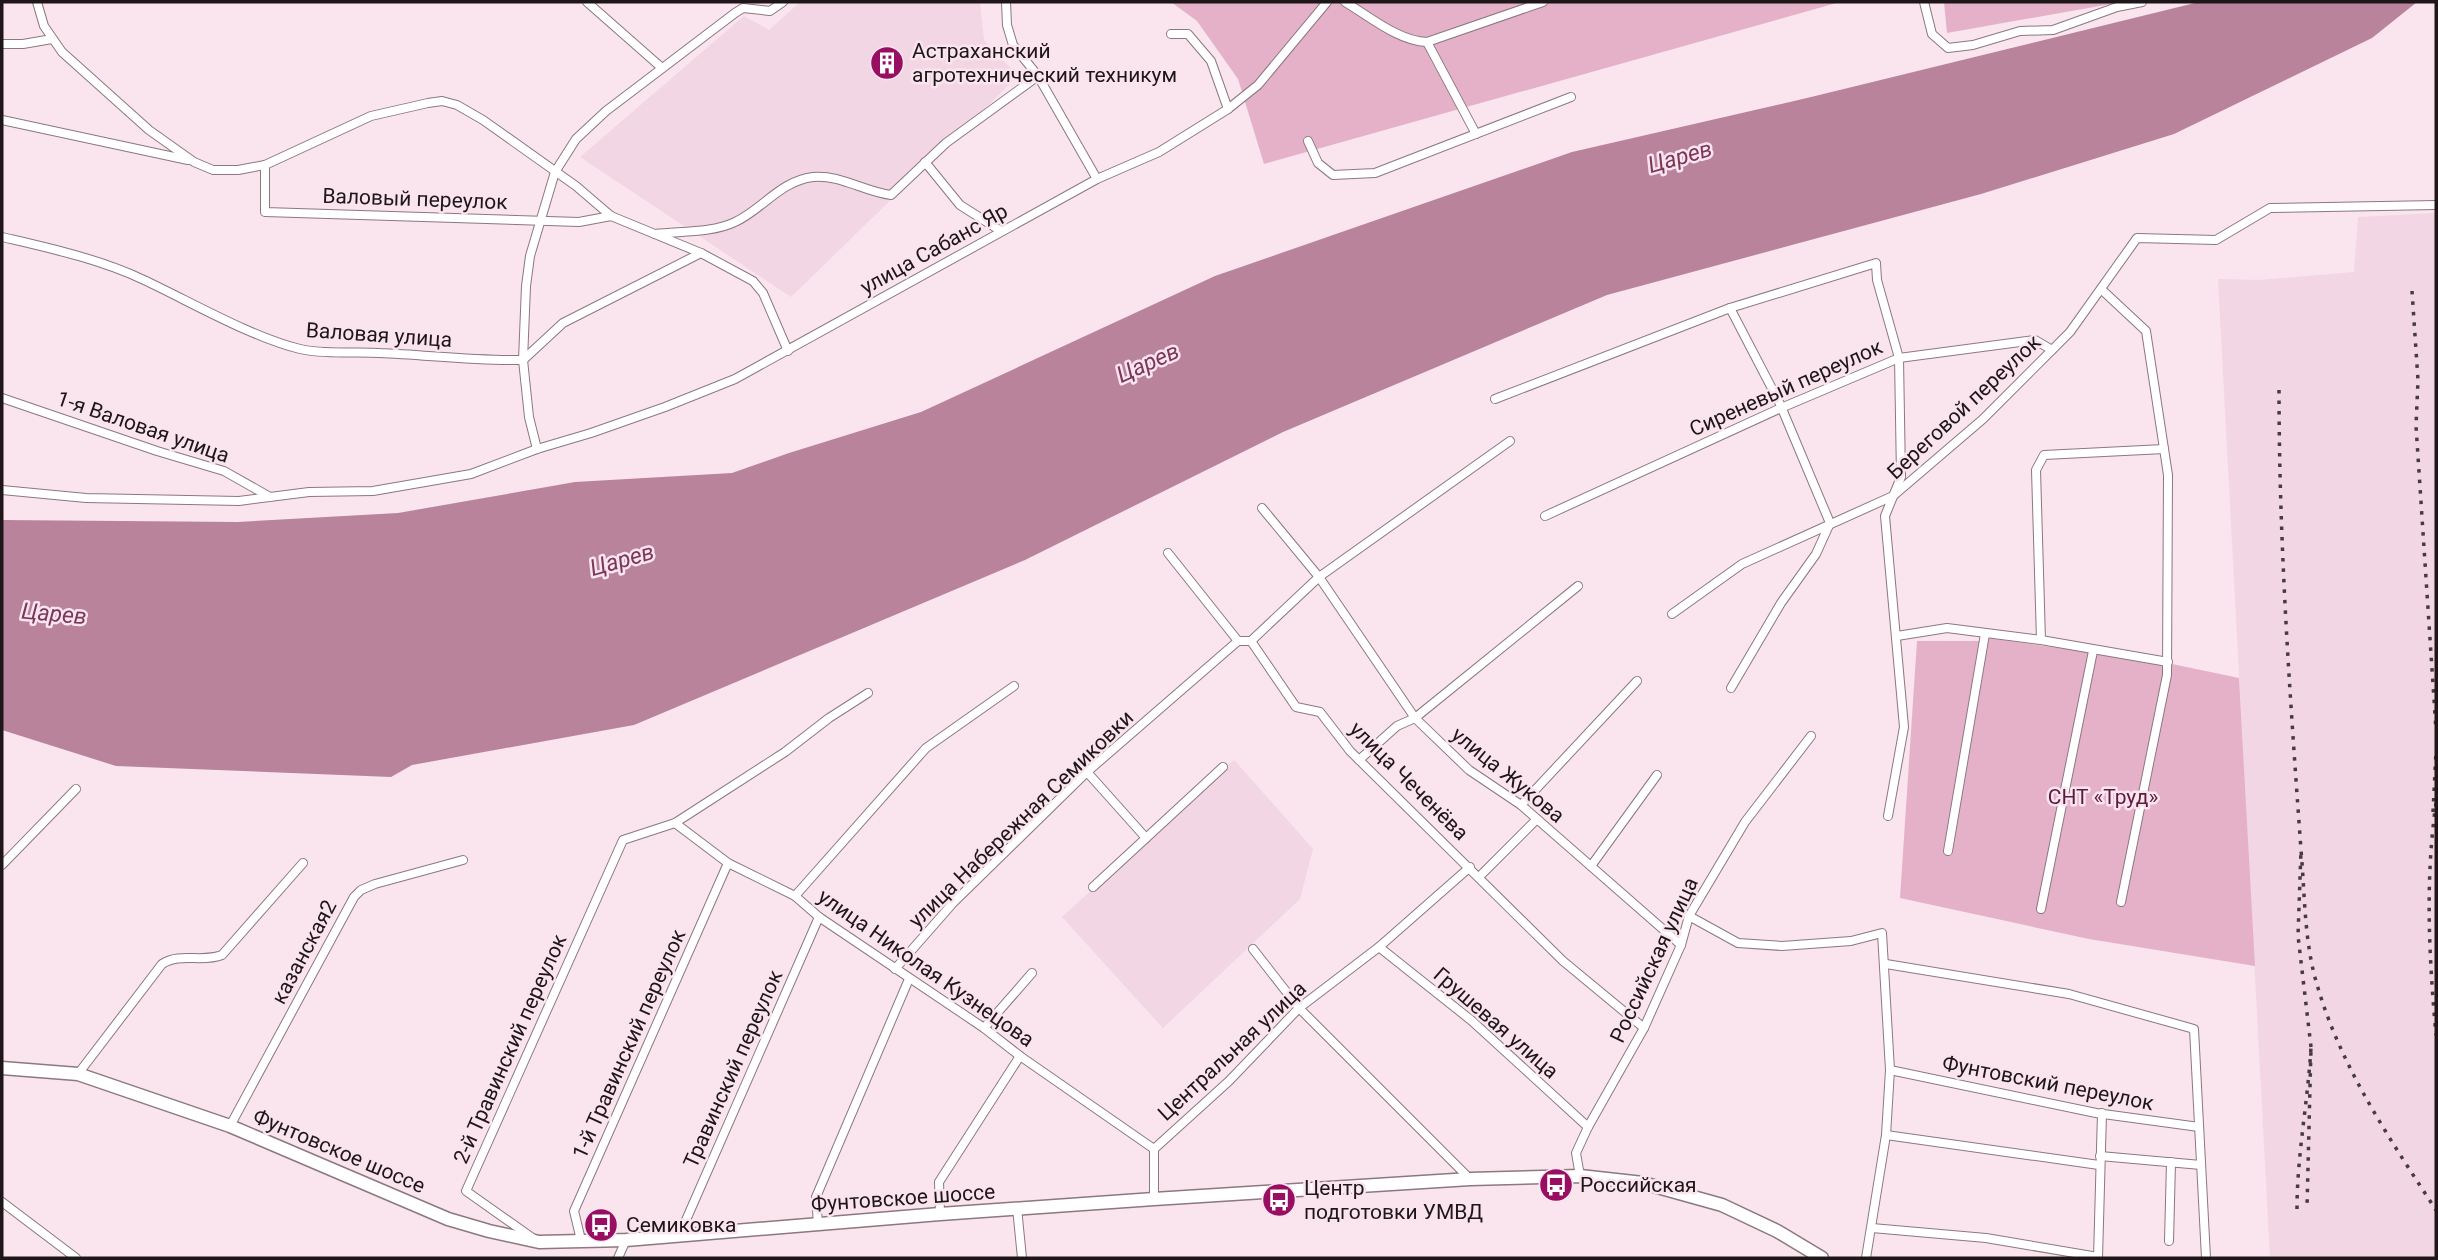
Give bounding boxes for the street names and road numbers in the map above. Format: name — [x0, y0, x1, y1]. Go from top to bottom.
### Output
street label: Валовый переулок — [322, 184, 509, 214]
street label: улица Сабанс Яр — [856, 199, 1012, 299]
street label: Валовая улица — [305, 318, 453, 352]
street label: Береговой переулок — [1883, 330, 2046, 484]
street label: Сиреневый переулок — [1686, 334, 1887, 441]
street label: 1-я Валовая улица — [54, 386, 232, 468]
street label: улица Набережная Семиковки — [904, 705, 1138, 933]
street label: улица Чеченёва — [1345, 717, 1473, 845]
street label: улица Жукова — [1447, 722, 1569, 828]
street label: Российская улица — [1605, 874, 1703, 1046]
street label: улица Николая Кузнецова — [813, 884, 1039, 1052]
street label: казанская2 — [267, 896, 341, 1008]
street label: 1-й Травинский переулок — [568, 925, 691, 1162]
street label: 2-й Травинский переулок — [449, 930, 572, 1167]
street label: Грушевая улица — [1429, 962, 1563, 1084]
street label: Травинский переулок — [679, 966, 788, 1171]
street label: Центральная улица — [1153, 976, 1311, 1126]
street label: Фунтовский переулок — [1940, 1051, 2156, 1115]
street label: Фунтовское шоссе — [249, 1104, 429, 1198]
street label: Фунтовское шоссе — [810, 1180, 996, 1216]

